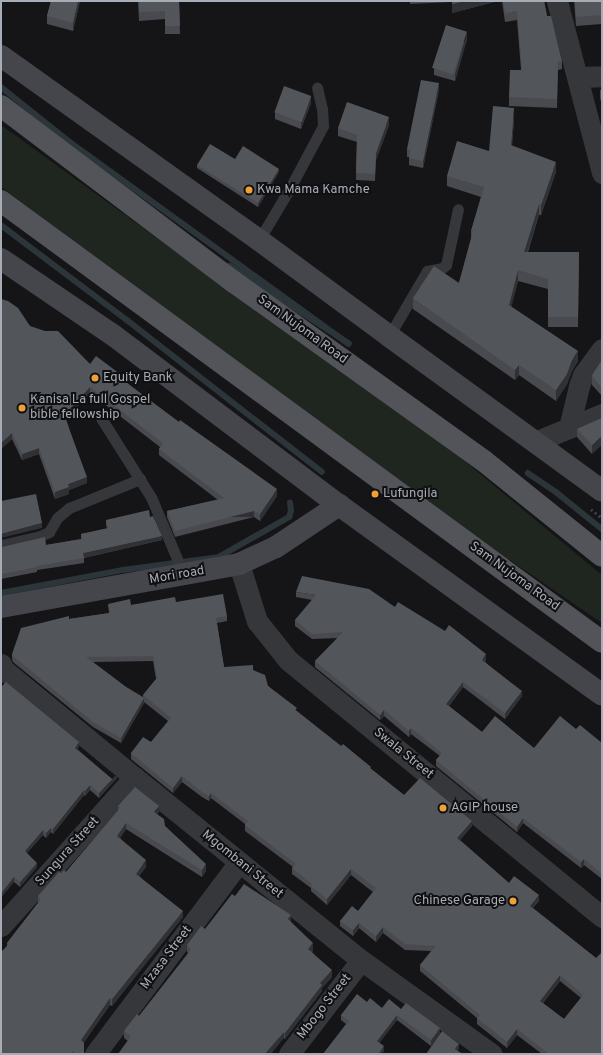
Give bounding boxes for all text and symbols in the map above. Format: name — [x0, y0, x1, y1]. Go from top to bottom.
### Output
place label: Kwa Mama Kamche — [257, 182, 370, 198]
marker: Kwa Mama Kamche — [244, 185, 254, 195]
street label: Sam Nujoma Road — [254, 292, 350, 368]
place label: Equity Bank — [103, 370, 173, 386]
marker: Equity Bank — [90, 373, 100, 383]
place label: Kanisa La full Gospel bible fellowship — [30, 393, 150, 424]
marker: Kanisa La full Gospel bible fellowship — [17, 403, 27, 413]
place label: Lufungila — [383, 486, 437, 502]
marker: Lufungila — [370, 489, 380, 499]
street label: Sam Nujoma Road — [466, 539, 562, 615]
street label: Mori road — [148, 563, 206, 589]
street label: Swala Street — [370, 725, 436, 783]
place label: AGIP house — [451, 800, 518, 816]
marker: AGIP house — [438, 803, 448, 813]
street label: Sungura Street — [33, 814, 103, 890]
street label: Mgombani Street — [198, 828, 286, 902]
place label: Chinese Garage — [414, 893, 505, 909]
marker: Chinese Garage — [508, 896, 518, 906]
street label: Mzasa Street — [138, 923, 196, 993]
street label: Mbogo Street — [295, 971, 355, 1043]

